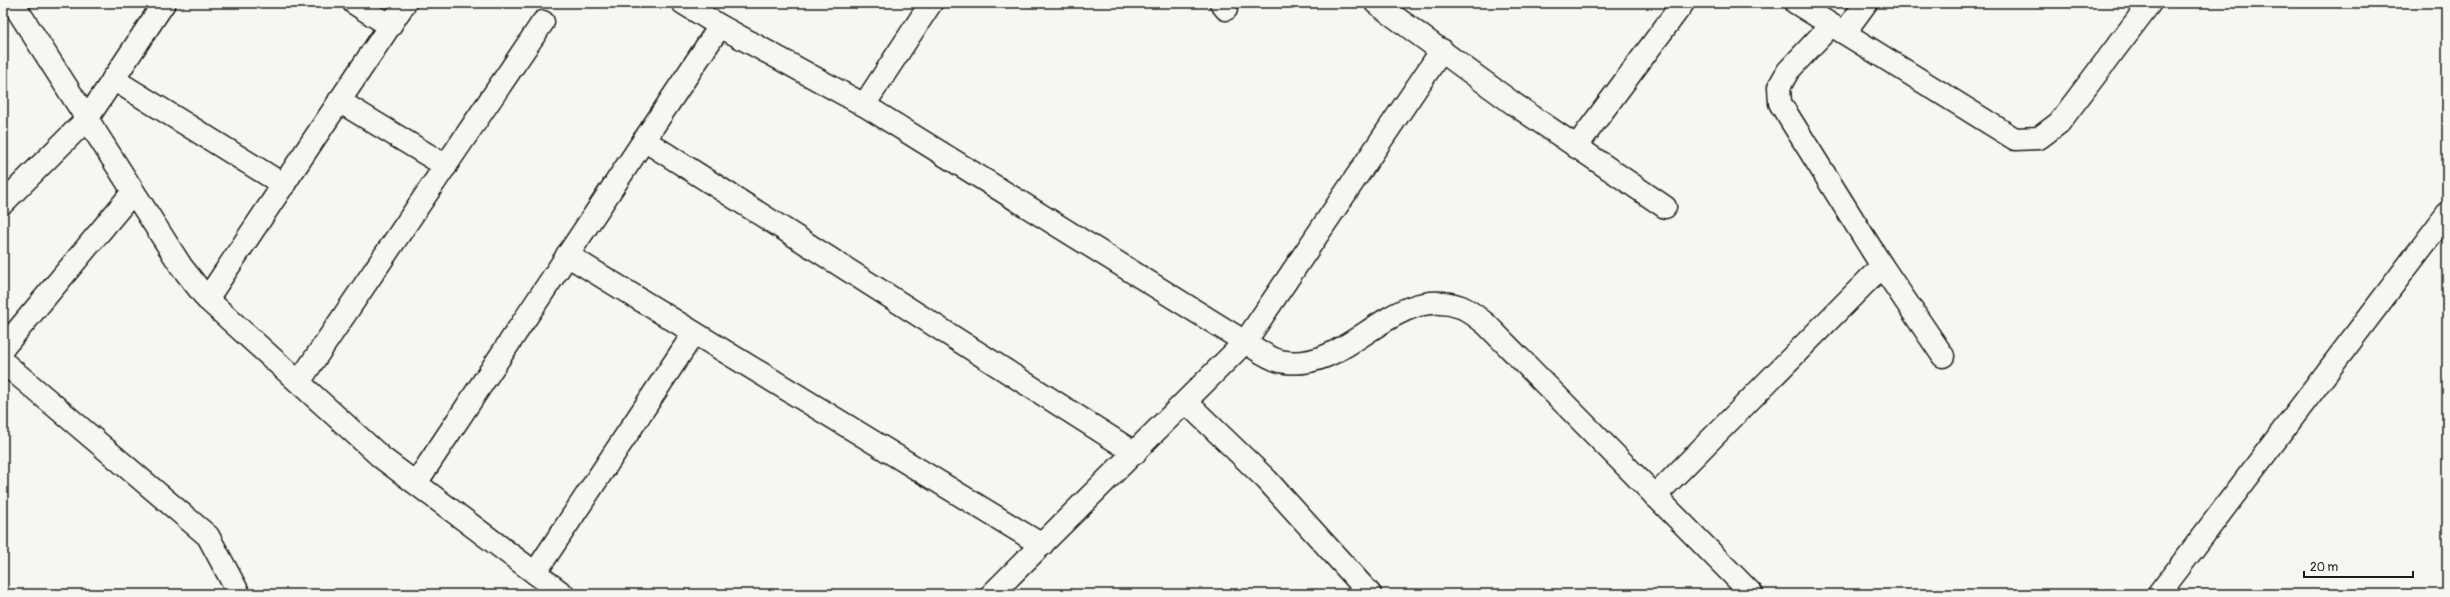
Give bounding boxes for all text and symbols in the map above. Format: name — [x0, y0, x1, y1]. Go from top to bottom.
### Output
scale bar — [2304, 553, 2413, 579]
text: 20 m — [2310, 560, 2339, 575]

